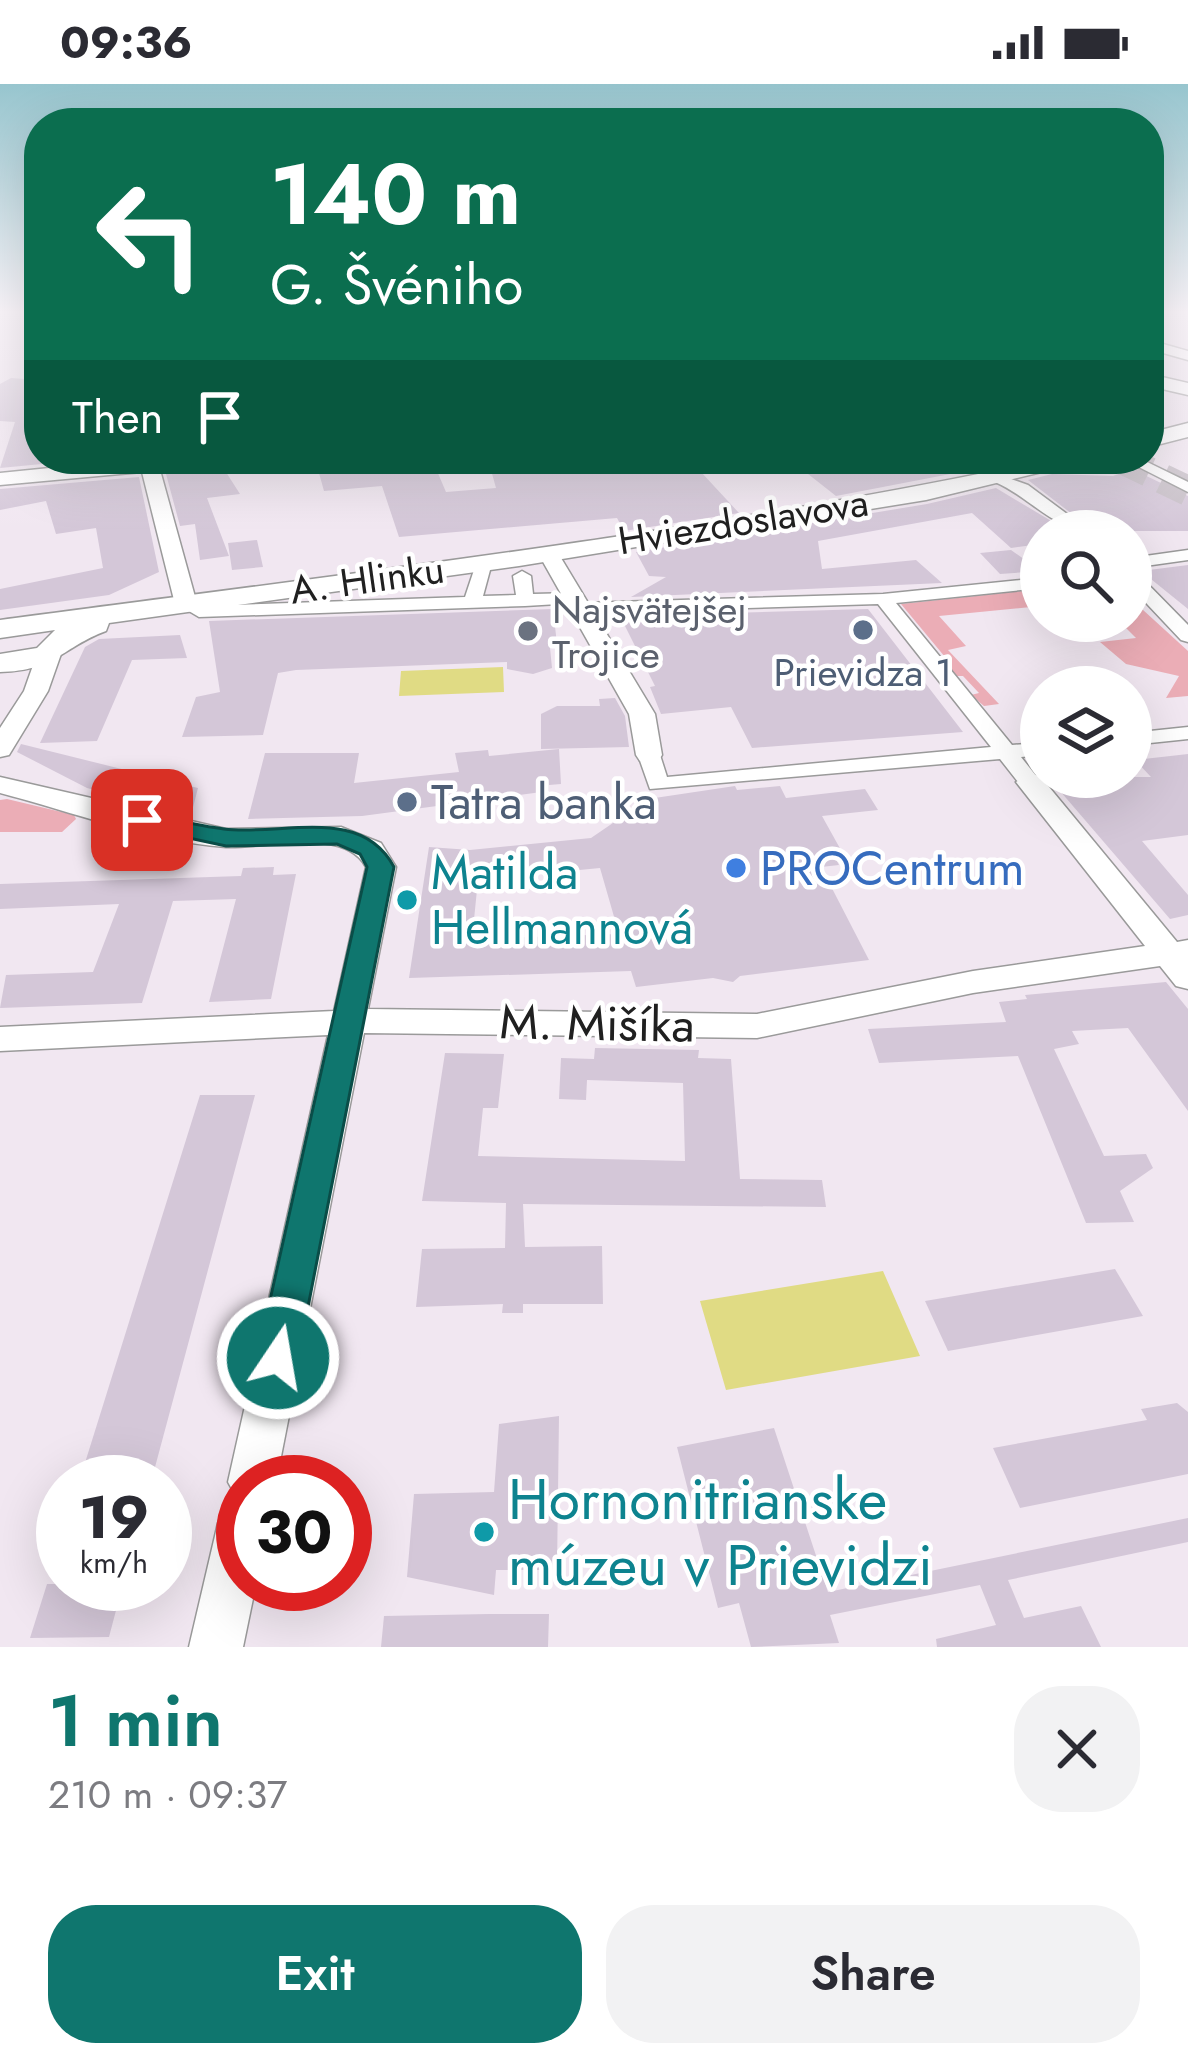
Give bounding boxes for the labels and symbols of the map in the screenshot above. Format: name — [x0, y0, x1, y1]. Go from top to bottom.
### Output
street label: Hviezdoslavova — [614, 474, 872, 569]
street label: A. Hlinku — [286, 540, 448, 619]
place label: Najsvätejšej Trojice — [552, 581, 747, 683]
marker: Prievidza 1 — [850, 617, 876, 643]
marker: Najsvätejšej Trojice — [515, 618, 541, 644]
place label: Prievidza 1 — [773, 644, 953, 701]
place label: Tatra banka — [431, 768, 657, 837]
pin — [91, 769, 193, 871]
marker: Tatra banka — [394, 789, 420, 815]
place label: PROCentrum — [760, 834, 1025, 903]
place label: Matilda Hellmannová — [431, 838, 693, 962]
marker: PROCentrum — [723, 855, 749, 881]
marker: Matilda Hellmannová — [394, 887, 420, 913]
street label: M. Mišíka — [499, 987, 695, 1060]
position arrow — [215, 1295, 341, 1421]
speed limit sign: 30 — [216, 1455, 372, 1611]
place label: Hornonitrianske múzeu v Prievidzi — [508, 1458, 933, 1606]
marker: Hornonitrianske múzeu v Prievidzi — [471, 1519, 497, 1545]

